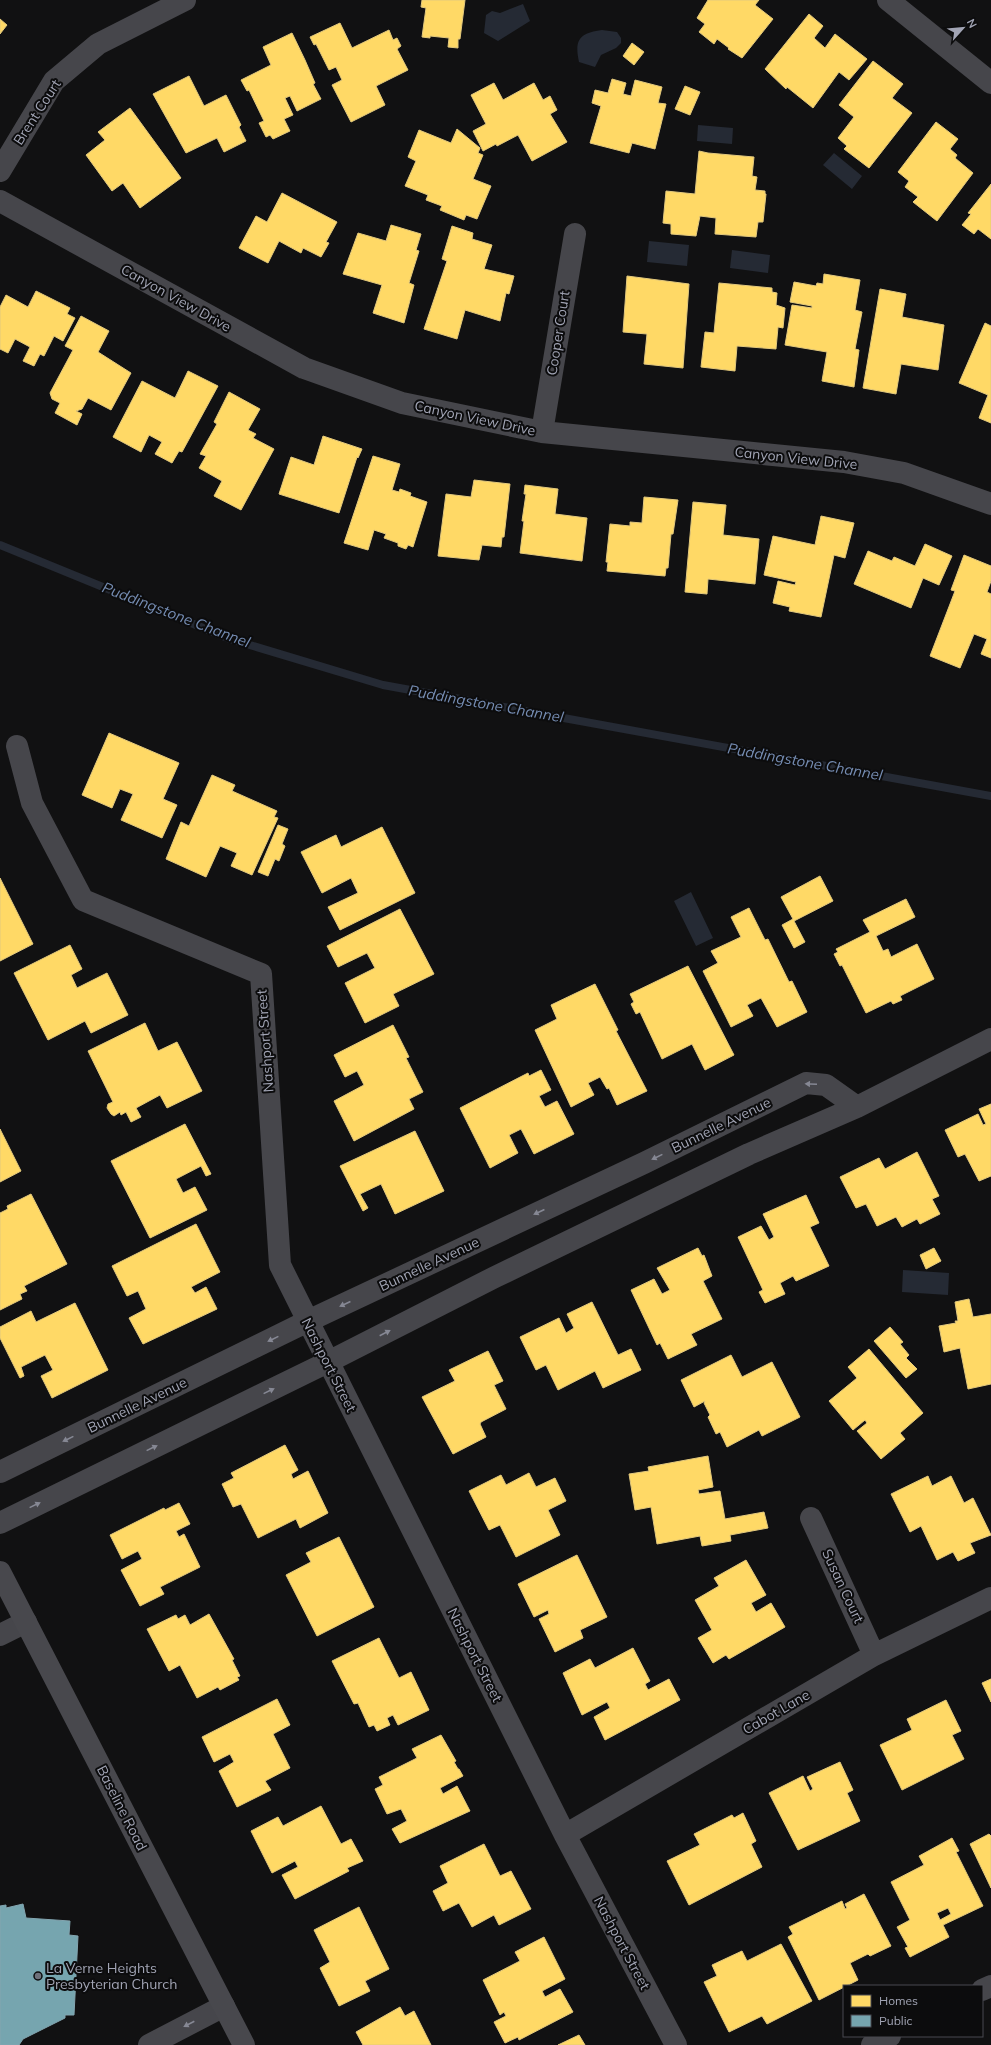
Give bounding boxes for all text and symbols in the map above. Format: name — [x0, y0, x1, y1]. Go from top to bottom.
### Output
north arrow — [943, 8, 983, 48]
text: N — [964, 17, 980, 30]
street label: Brent Court — [9, 76, 65, 148]
street label: Canyon View Drive — [118, 260, 234, 336]
street label: Cooper Court — [542, 289, 574, 377]
street label: Canyon View Drive — [413, 396, 537, 440]
street label: Canyon View Drive — [734, 443, 858, 473]
water label: Puddingstone Channel — [99, 578, 253, 652]
water label: Puddingstone Channel — [407, 681, 565, 727]
water label: Puddingstone Channel — [726, 739, 884, 785]
street label: Nashport Street — [252, 989, 278, 1093]
one-way arrow — [805, 1080, 817, 1087]
street label: Bunnelle Avenue — [668, 1093, 774, 1157]
one-way arrow — [651, 1154, 662, 1160]
one-way arrow — [533, 1209, 545, 1215]
street label: Bunnelle Avenue — [376, 1233, 482, 1295]
one-way arrow — [340, 1301, 351, 1307]
street label: Nashport Street — [298, 1315, 360, 1415]
one-way arrow — [379, 1330, 391, 1336]
one-way arrow — [267, 1335, 278, 1342]
street label: Bunnelle Avenue — [84, 1373, 190, 1437]
one-way arrow — [263, 1388, 274, 1394]
one-way arrow — [62, 1436, 74, 1442]
one-way arrow — [146, 1445, 157, 1451]
one-way arrow — [29, 1502, 41, 1508]
street label: Susan Court — [818, 1546, 868, 1626]
street label: Nashport Street — [444, 1605, 506, 1705]
street label: Cabot Lane — [739, 1686, 813, 1738]
street label: Baseline Road — [93, 1763, 151, 1853]
street label: Nashport Street — [590, 1893, 654, 1993]
place label: La Verne Heights Presbyterian Church — [46, 1959, 177, 1993]
marker: La Verne Heights Presbyterian Church — [33, 1971, 43, 1981]
legend — [843, 1985, 983, 2037]
text: Homes — [879, 1993, 918, 2008]
text: Public — [879, 2013, 913, 2028]
one-way arrow — [183, 2021, 195, 2027]

